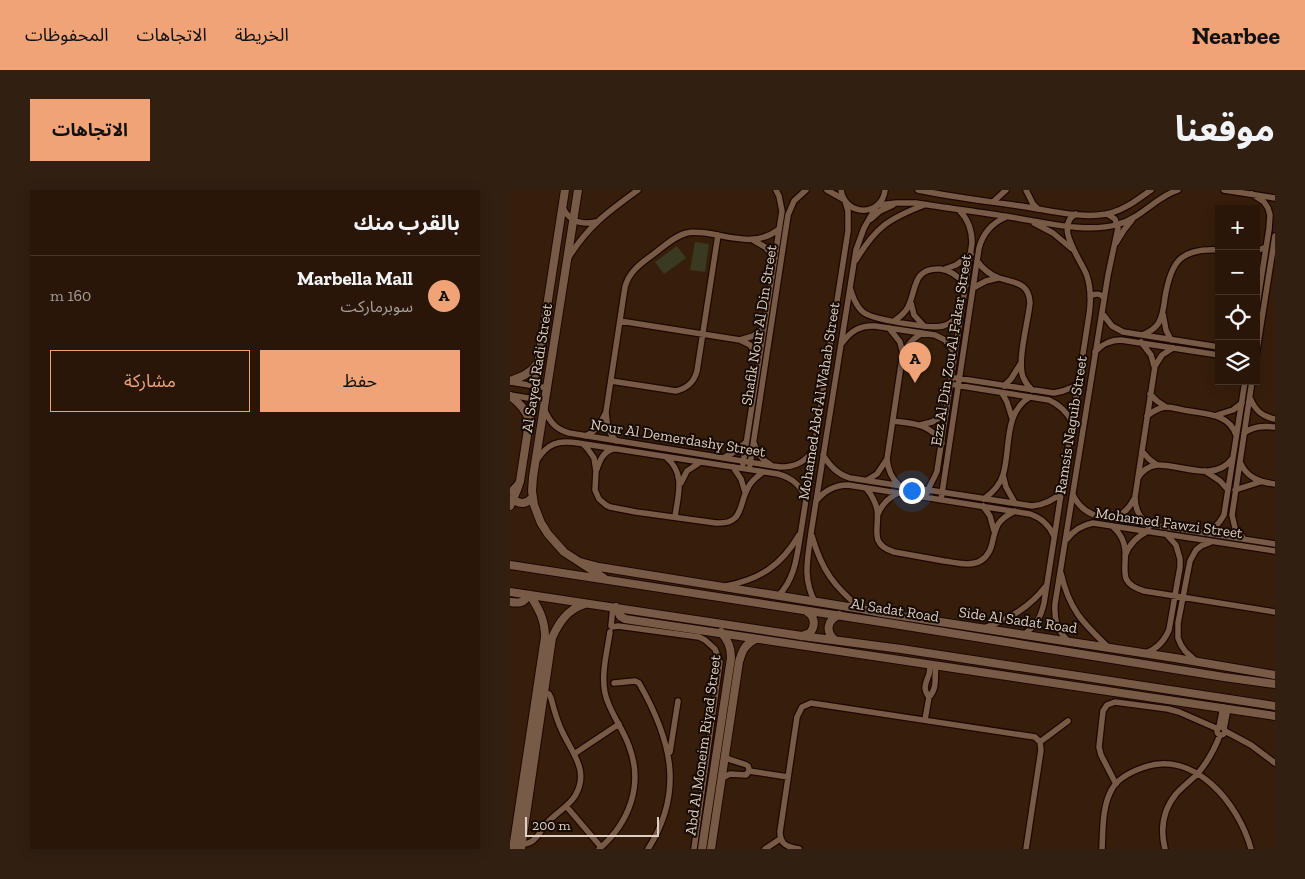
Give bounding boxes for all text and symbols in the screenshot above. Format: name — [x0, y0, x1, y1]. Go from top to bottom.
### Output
text: Nearbee — [1192, 21, 1280, 50]
text: المحفوظات — [25, 24, 109, 46]
text: الاتجاهات — [137, 24, 207, 46]
text: الخريطة — [235, 24, 289, 46]
button: الاتجاهات — [30, 99, 150, 161]
text: موقعنا — [1175, 108, 1275, 150]
map controls — [1215, 205, 1260, 385]
button: + — [1215, 205, 1260, 250]
text: بالقرب منك — [354, 210, 460, 235]
street label: Shafik Nour Al Din Street — [737, 243, 781, 407]
button: − — [1215, 250, 1260, 295]
street label: Ezz Al Din Zou Al Fakar Street — [927, 252, 975, 447]
text: Marbella Mall — [297, 267, 413, 290]
text: 160 m — [50, 286, 91, 305]
text: A — [439, 286, 450, 305]
button: locate — [1215, 295, 1260, 340]
text: سوبرماركت — [341, 297, 413, 316]
street label: Mohamed Abd Al Wahab Street — [794, 300, 844, 501]
street label: Al Sayed Radi Street — [518, 302, 556, 434]
button: layers — [1215, 340, 1260, 385]
pin: A — [899, 342, 931, 383]
button: مشاركة — [50, 350, 250, 412]
button: حفظ — [260, 350, 460, 412]
street label: Ramsis Naguib Street — [1051, 354, 1091, 496]
street label: Nour Al Demerdashy Street — [589, 415, 767, 461]
your location — [899, 478, 925, 504]
street label: Mohamed Fawzi Street — [1094, 504, 1244, 542]
street label: Al Sadat Road — [850, 594, 941, 626]
street label: Side Al Sadat Road — [958, 603, 1079, 637]
street label: Abd Al Moneim Riyad Street — [681, 653, 725, 836]
scale bar — [525, 814, 659, 837]
text: 200 m — [532, 817, 571, 834]

